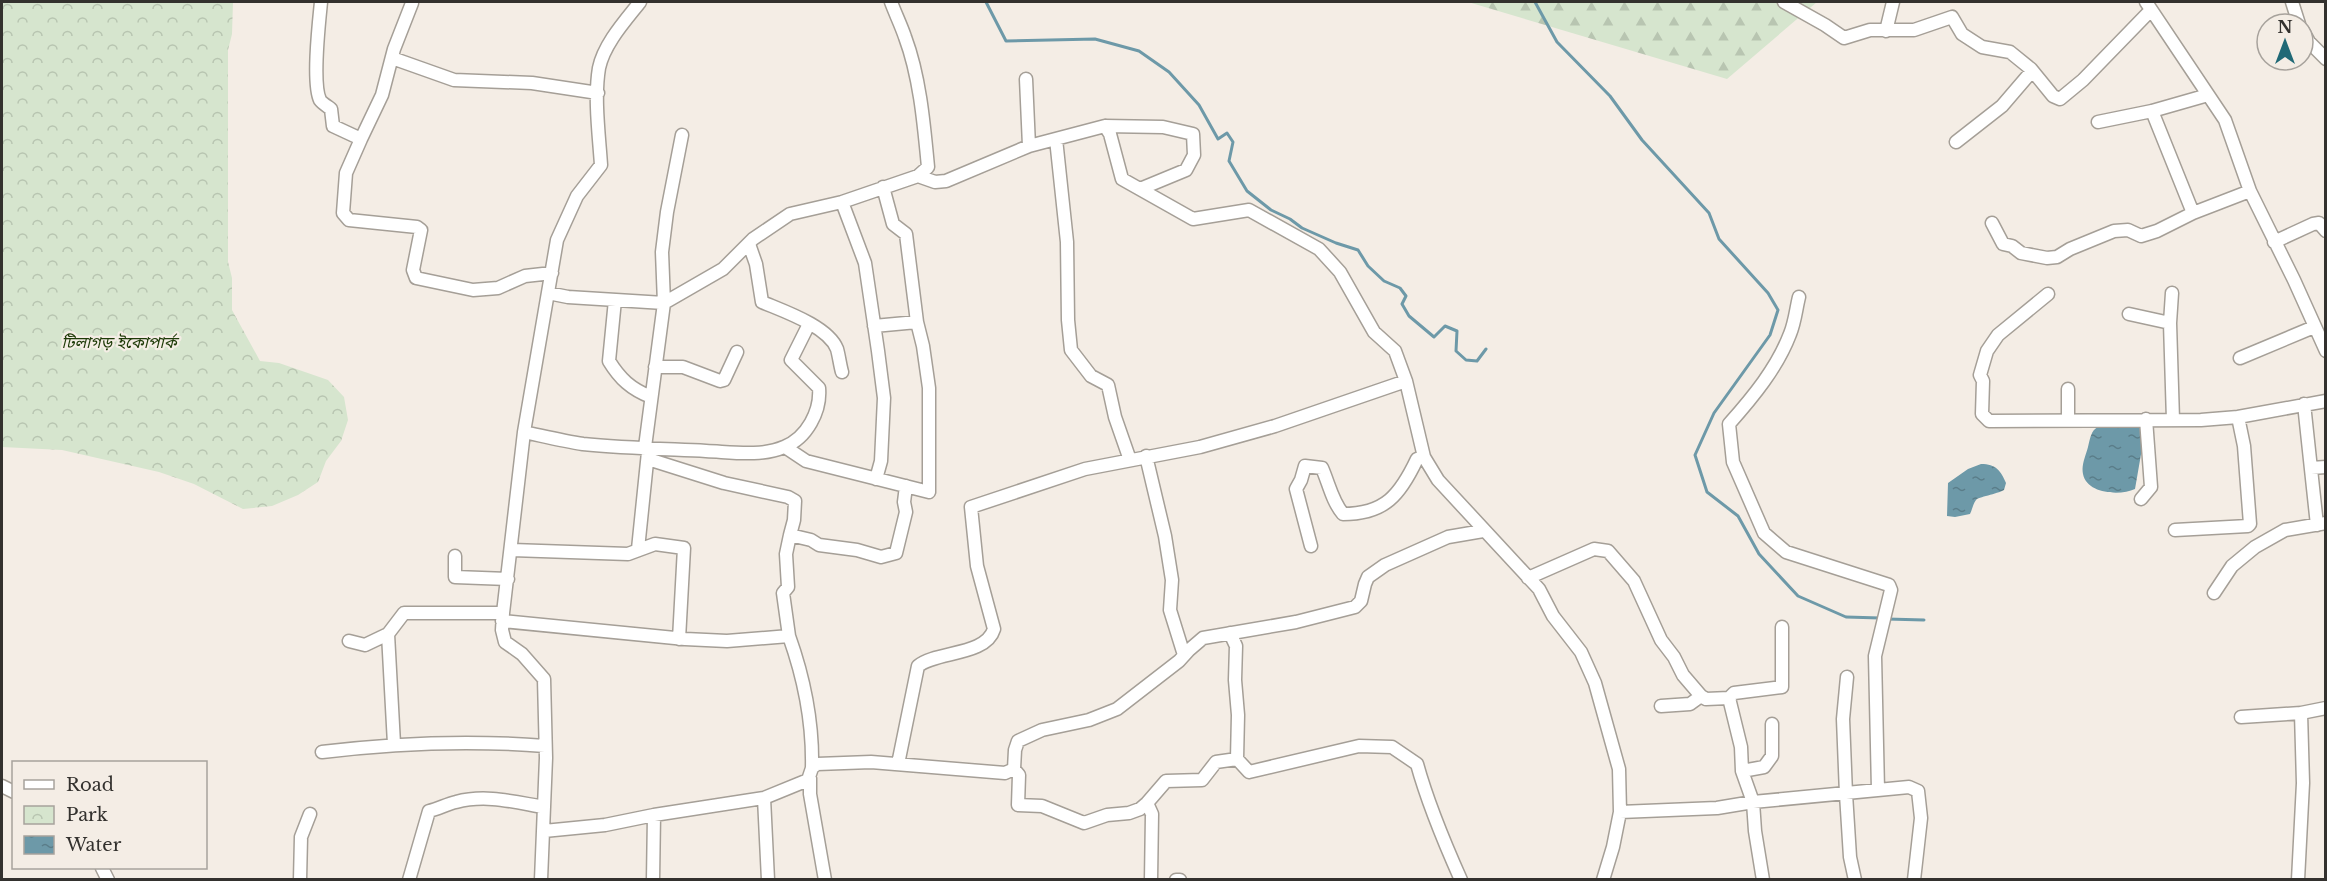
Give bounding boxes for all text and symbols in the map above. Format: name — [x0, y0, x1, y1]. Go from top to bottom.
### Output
north arrow — [2255, 12, 2315, 72]
text: N — [2277, 17, 2293, 37]
park label: টিলাগড় ইকোপার্ক — [61, 332, 180, 352]
legend — [12, 761, 207, 869]
text: Road — [66, 774, 114, 796]
text: Park — [66, 804, 108, 826]
text: Water — [65, 834, 122, 856]

